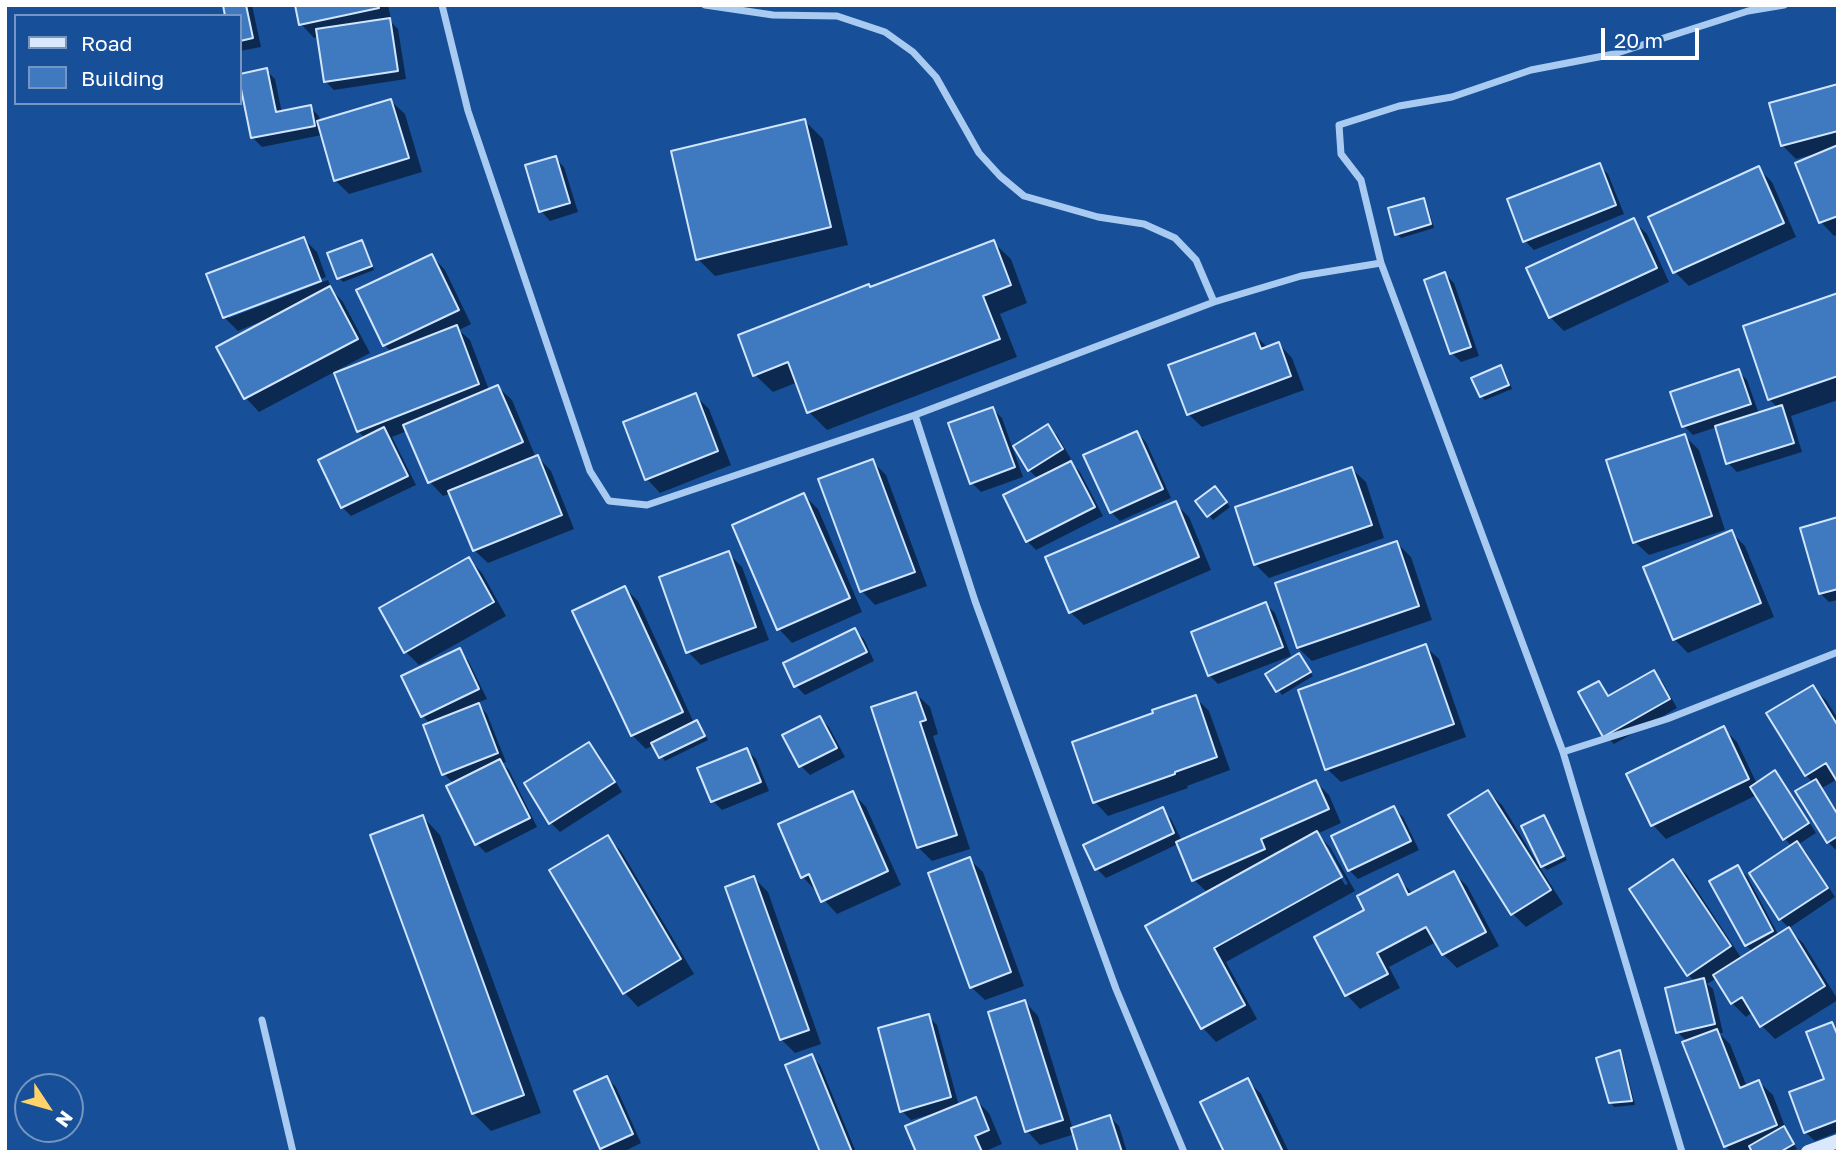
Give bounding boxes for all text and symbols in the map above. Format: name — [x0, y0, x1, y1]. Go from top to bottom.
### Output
legend — [14, 14, 242, 105]
scale bar — [1605, 14, 1703, 58]
text: 20 m — [1614, 27, 1663, 53]
text: Road — [81, 30, 132, 56]
text: Building — [81, 65, 164, 91]
north arrow — [14, 1073, 84, 1143]
text: N — [51, 1107, 78, 1132]

